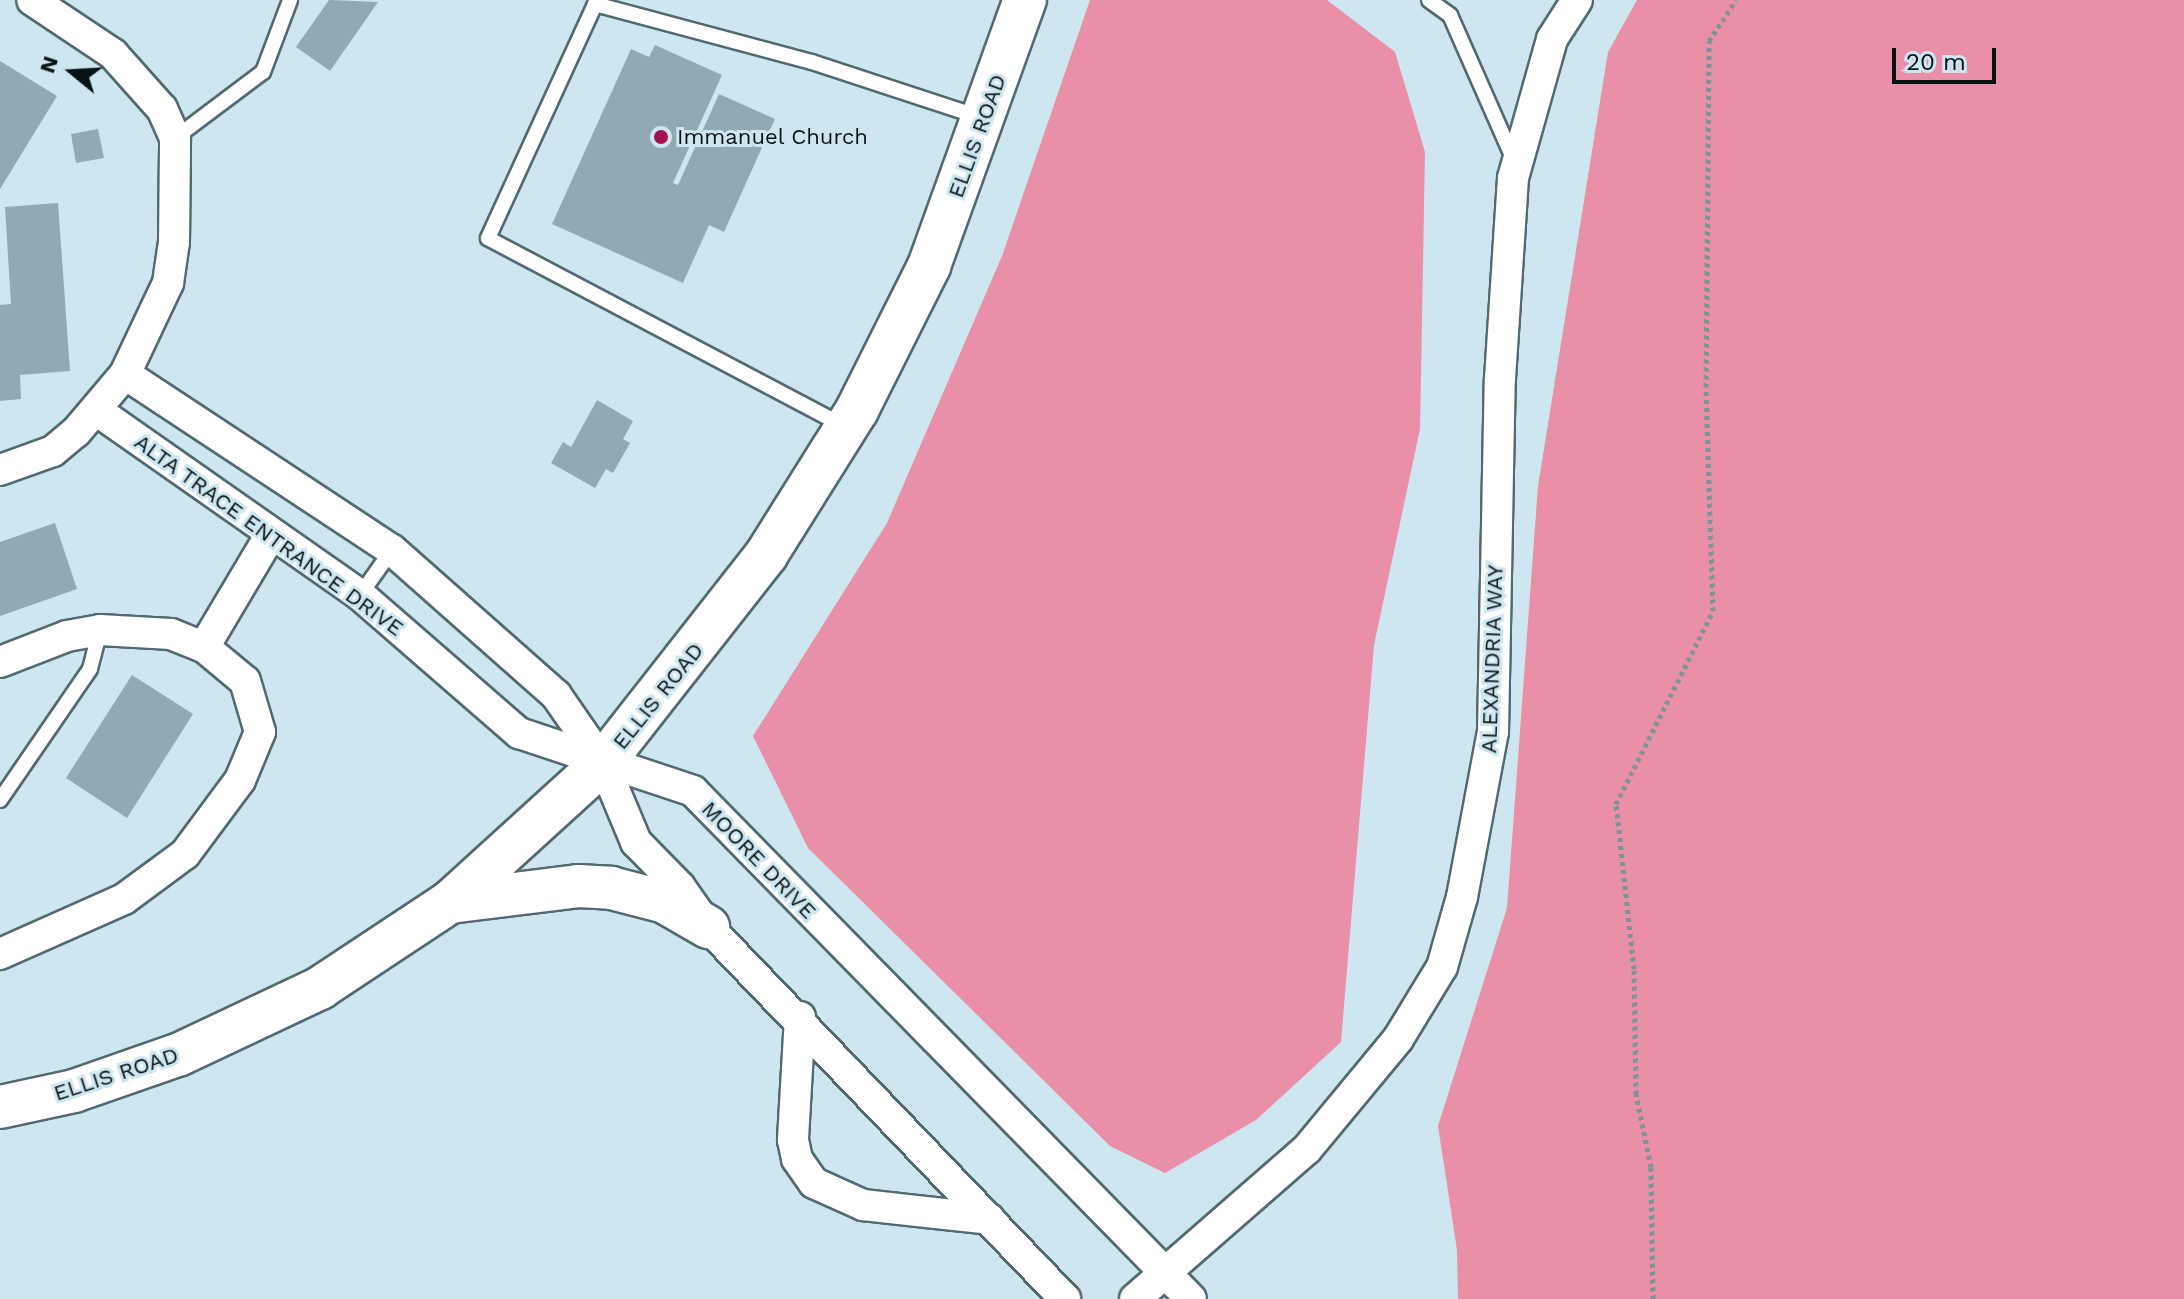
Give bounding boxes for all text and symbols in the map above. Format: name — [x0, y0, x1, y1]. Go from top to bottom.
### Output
north arrow — [32, 32, 112, 112]
scale bar — [1896, 32, 2000, 82]
text: 20 m — [1906, 48, 1966, 76]
text: N — [34, 53, 63, 76]
street label: ELLIS ROAD — [942, 71, 1012, 201]
place label: Immanuel Church — [677, 124, 869, 150]
marker: Immanuel Church — [652, 128, 670, 146]
street label: ALTA TRACE ENTRANCE DRIVE — [129, 428, 409, 642]
street label: ALEXANDRIA WAY — [1475, 564, 1509, 754]
street label: ELLIS ROAD — [607, 637, 709, 755]
street label: MOORE DRIVE — [696, 796, 822, 924]
street label: ELLIS ROAD — [50, 1041, 182, 1107]

